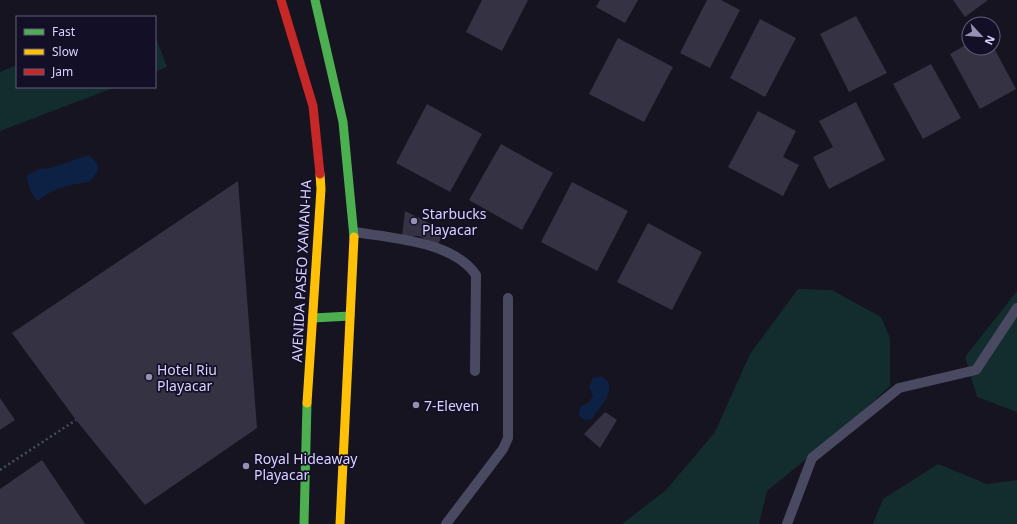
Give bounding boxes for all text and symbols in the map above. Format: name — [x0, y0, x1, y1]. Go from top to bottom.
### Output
legend — [16, 16, 156, 88]
north arrow — [961, 16, 1001, 56]
text: Fast — [52, 23, 76, 40]
text: N — [982, 33, 999, 48]
text: Slow — [52, 43, 79, 60]
text: Jam — [51, 63, 73, 80]
street label: AVENIDA PASEO XAMAN-HA — [287, 179, 315, 363]
place label: Starbucks Playacar — [422, 204, 487, 239]
marker: Starbucks Playacar — [409, 216, 419, 226]
place label: Hotel Riu Playacar — [157, 360, 217, 395]
marker: Hotel Riu Playacar — [144, 372, 154, 382]
place label: 7-Eleven — [424, 396, 479, 415]
marker: 7-Eleven — [411, 400, 421, 410]
place label: Royal Hideaway Playacar — [254, 449, 358, 484]
marker: Royal Hideaway Playacar — [241, 461, 251, 471]

